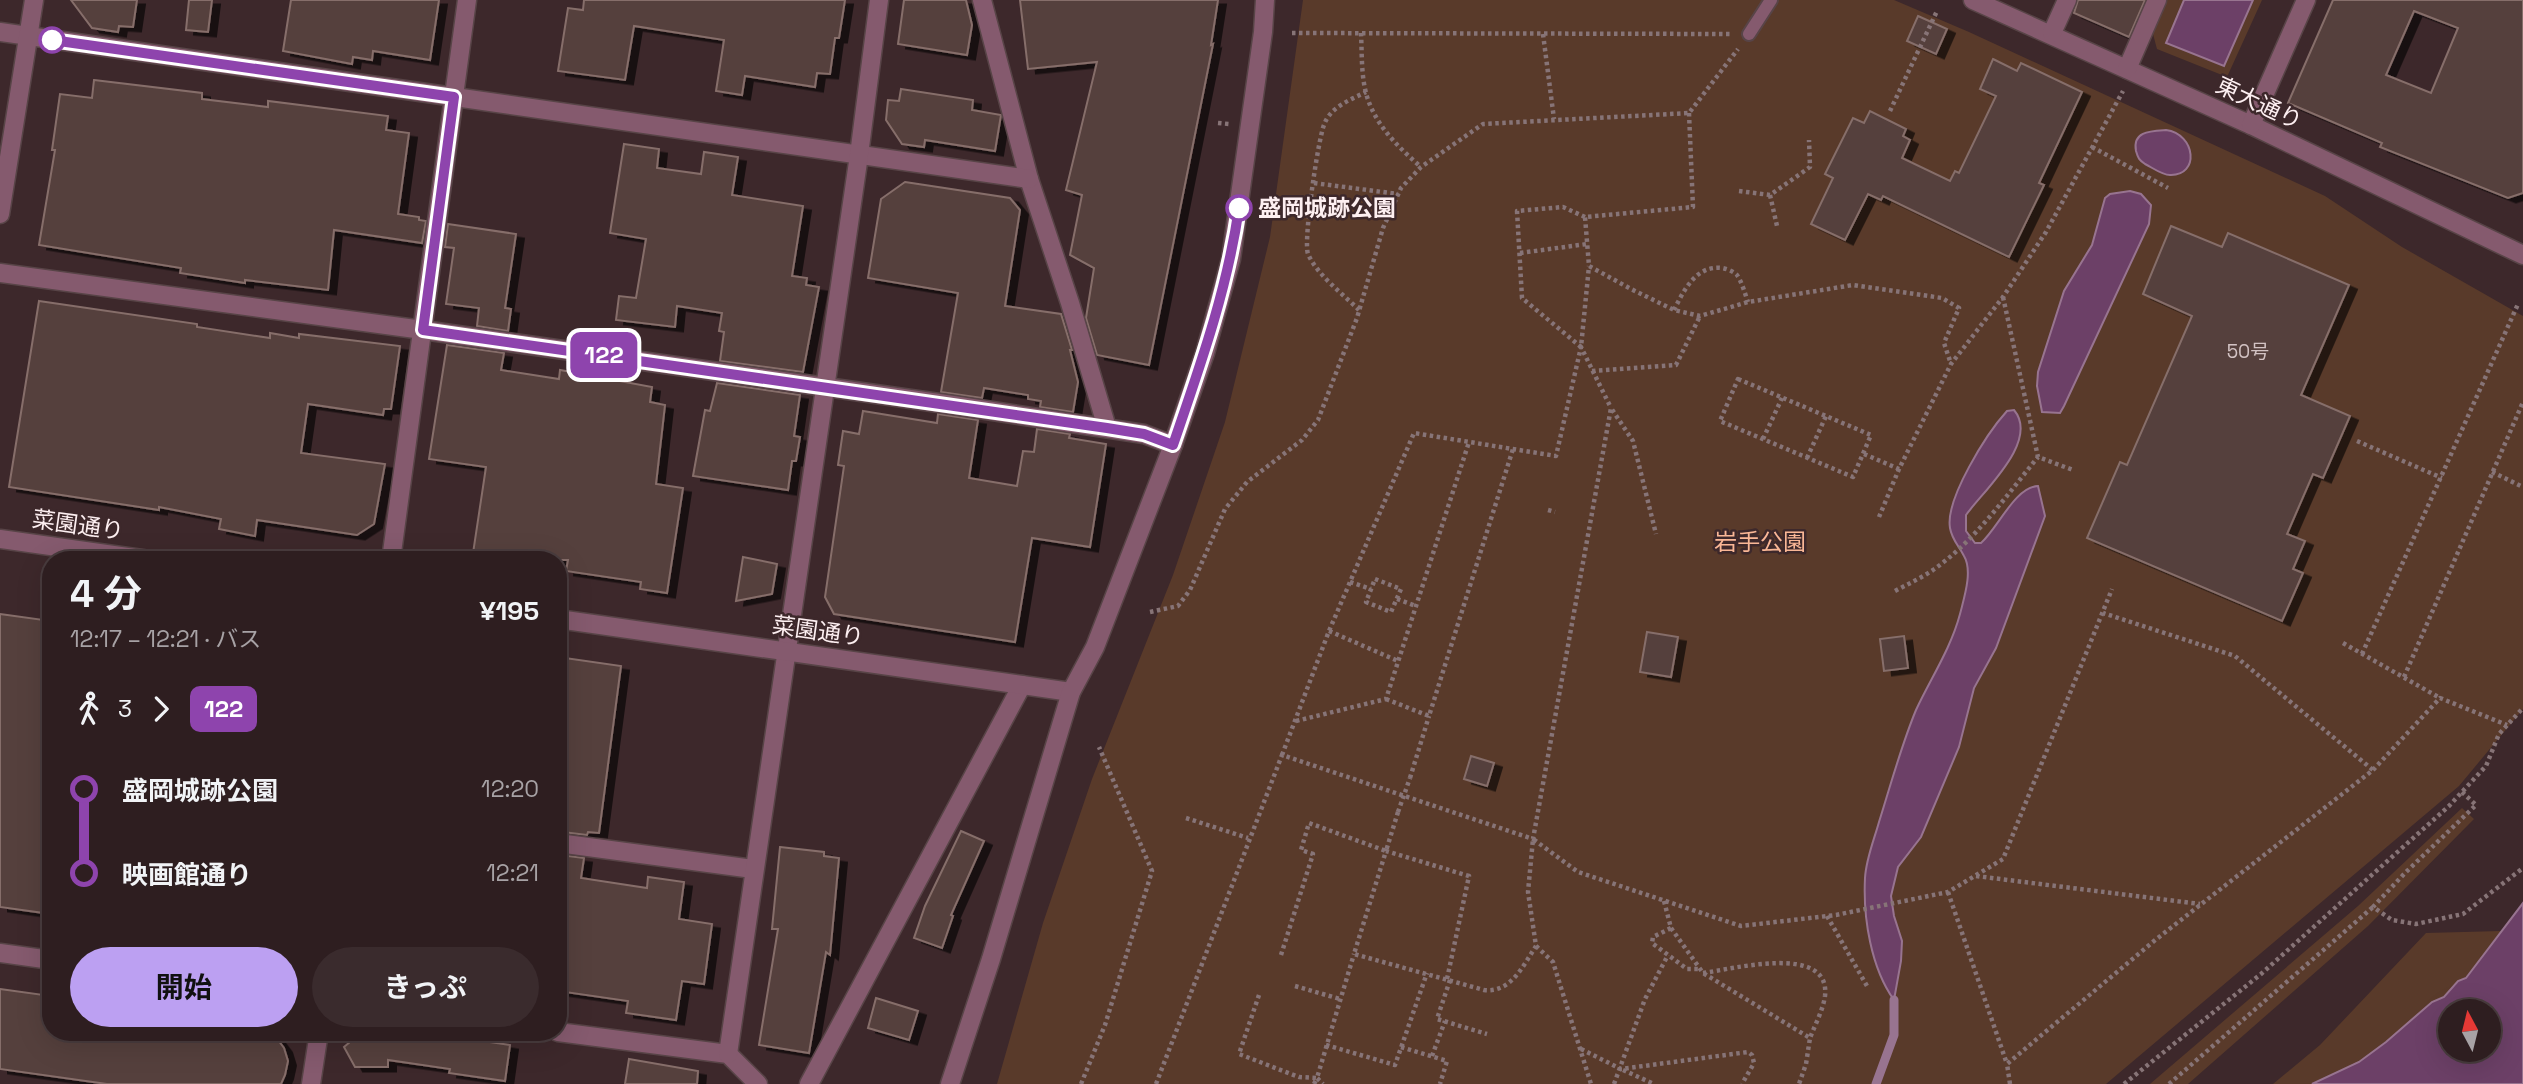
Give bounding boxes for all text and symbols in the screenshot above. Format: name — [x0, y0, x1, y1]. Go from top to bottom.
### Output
unlabelled marker — [39, 27, 65, 53]
street label: 東大通り — [2211, 70, 2307, 136]
place label: 盛岡城跡公園 — [1258, 193, 1396, 223]
marker: 盛岡城跡公園 — [1226, 195, 1252, 221]
line badge: 122 — [564, 332, 644, 378]
text: 122 — [584, 339, 624, 370]
house number: 50号 — [2227, 339, 2269, 364]
street label: 菜園通り — [30, 504, 126, 546]
park label: 岩手公園 — [1714, 527, 1806, 557]
text: 4 分 — [70, 570, 142, 618]
text: ¥195 — [479, 594, 539, 628]
street label: 菜園通り — [770, 610, 866, 652]
text: 12:17 – 12:21 · バス — [70, 624, 261, 654]
icon: walk — [70, 690, 108, 728]
icon: forward — [142, 690, 180, 728]
text: 122 — [204, 693, 243, 724]
text: 3 — [118, 694, 132, 724]
text: 盛岡城跡公園 — [122, 774, 278, 808]
text: 12:20 — [481, 774, 539, 804]
text: 映画館通り — [122, 858, 252, 892]
text: 12:21 — [486, 858, 539, 888]
button: 開始 — [70, 947, 298, 1027]
button: きっぷ — [312, 947, 539, 1027]
north arrow — [2438, 999, 2501, 1062]
map controls — [2438, 999, 2501, 1062]

